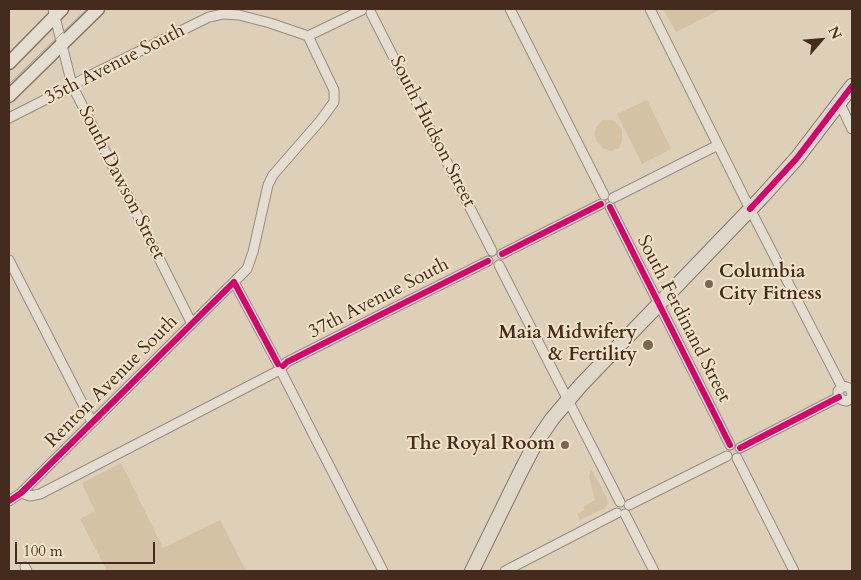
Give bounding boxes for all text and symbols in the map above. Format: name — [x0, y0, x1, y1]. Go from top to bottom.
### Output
north arrow — [796, 15, 846, 65]
street label: 35th Avenue South — [41, 20, 189, 110]
text: N — [824, 23, 846, 43]
street label: South Hudson Street — [384, 53, 480, 211]
street label: South Dawson Street — [73, 103, 169, 263]
street label: South Ferdinand Street — [631, 232, 735, 406]
street label: 37th Avenue South — [305, 254, 453, 344]
place label: Columbia City Fitness — [719, 262, 822, 306]
marker: Columbia City Fitness — [703, 278, 715, 290]
street label: Renton Avenue South — [41, 311, 183, 453]
place label: Maia Midwifery & Fertility — [498, 323, 637, 367]
marker: Maia Midwifery & Fertility — [641, 338, 655, 352]
place label: The Royal Room — [406, 434, 555, 456]
marker: The Royal Room — [559, 439, 571, 451]
scale bar — [18, 532, 158, 564]
text: 100 m — [23, 541, 63, 561]

